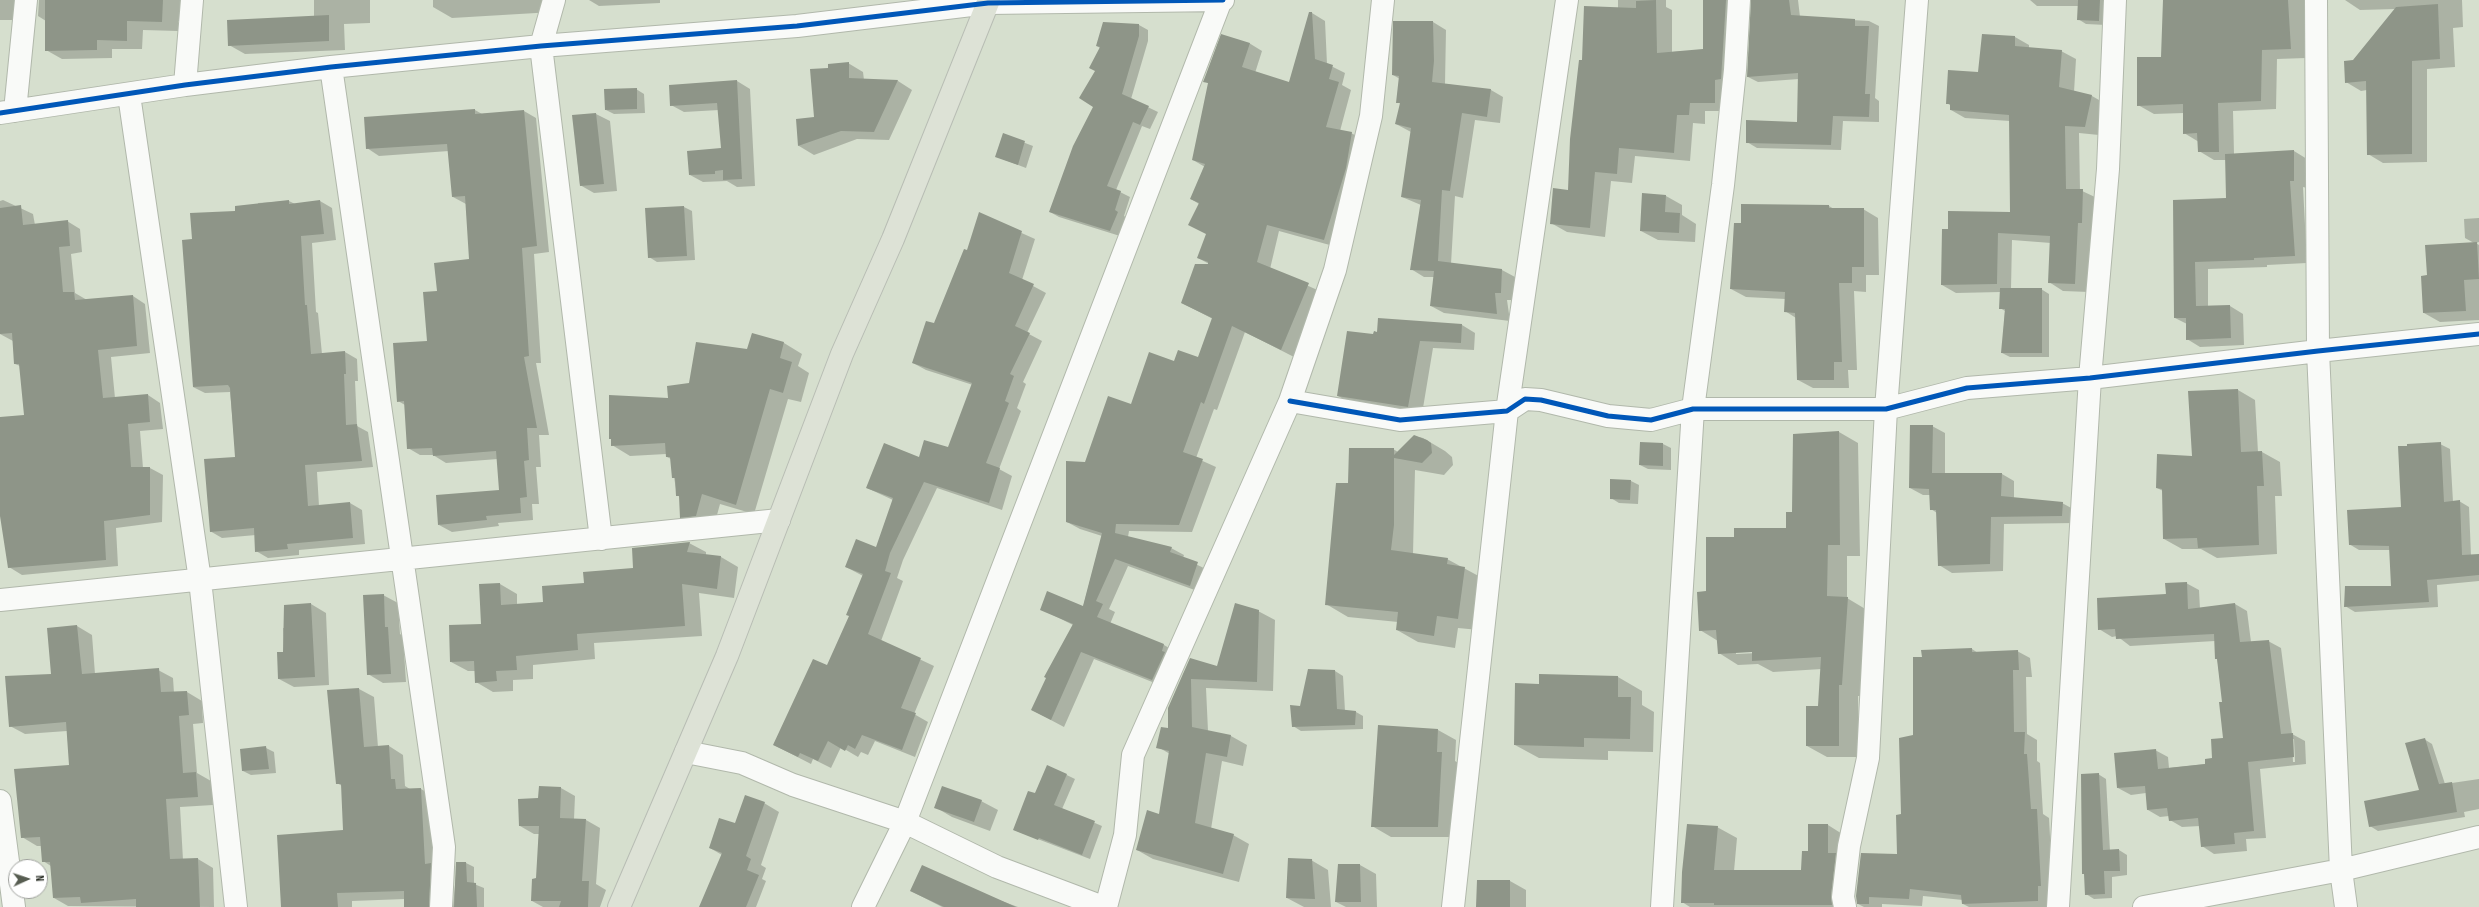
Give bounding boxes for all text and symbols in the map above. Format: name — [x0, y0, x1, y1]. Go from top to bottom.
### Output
north arrow — [8, 859, 48, 899]
text: N — [33, 875, 46, 882]

